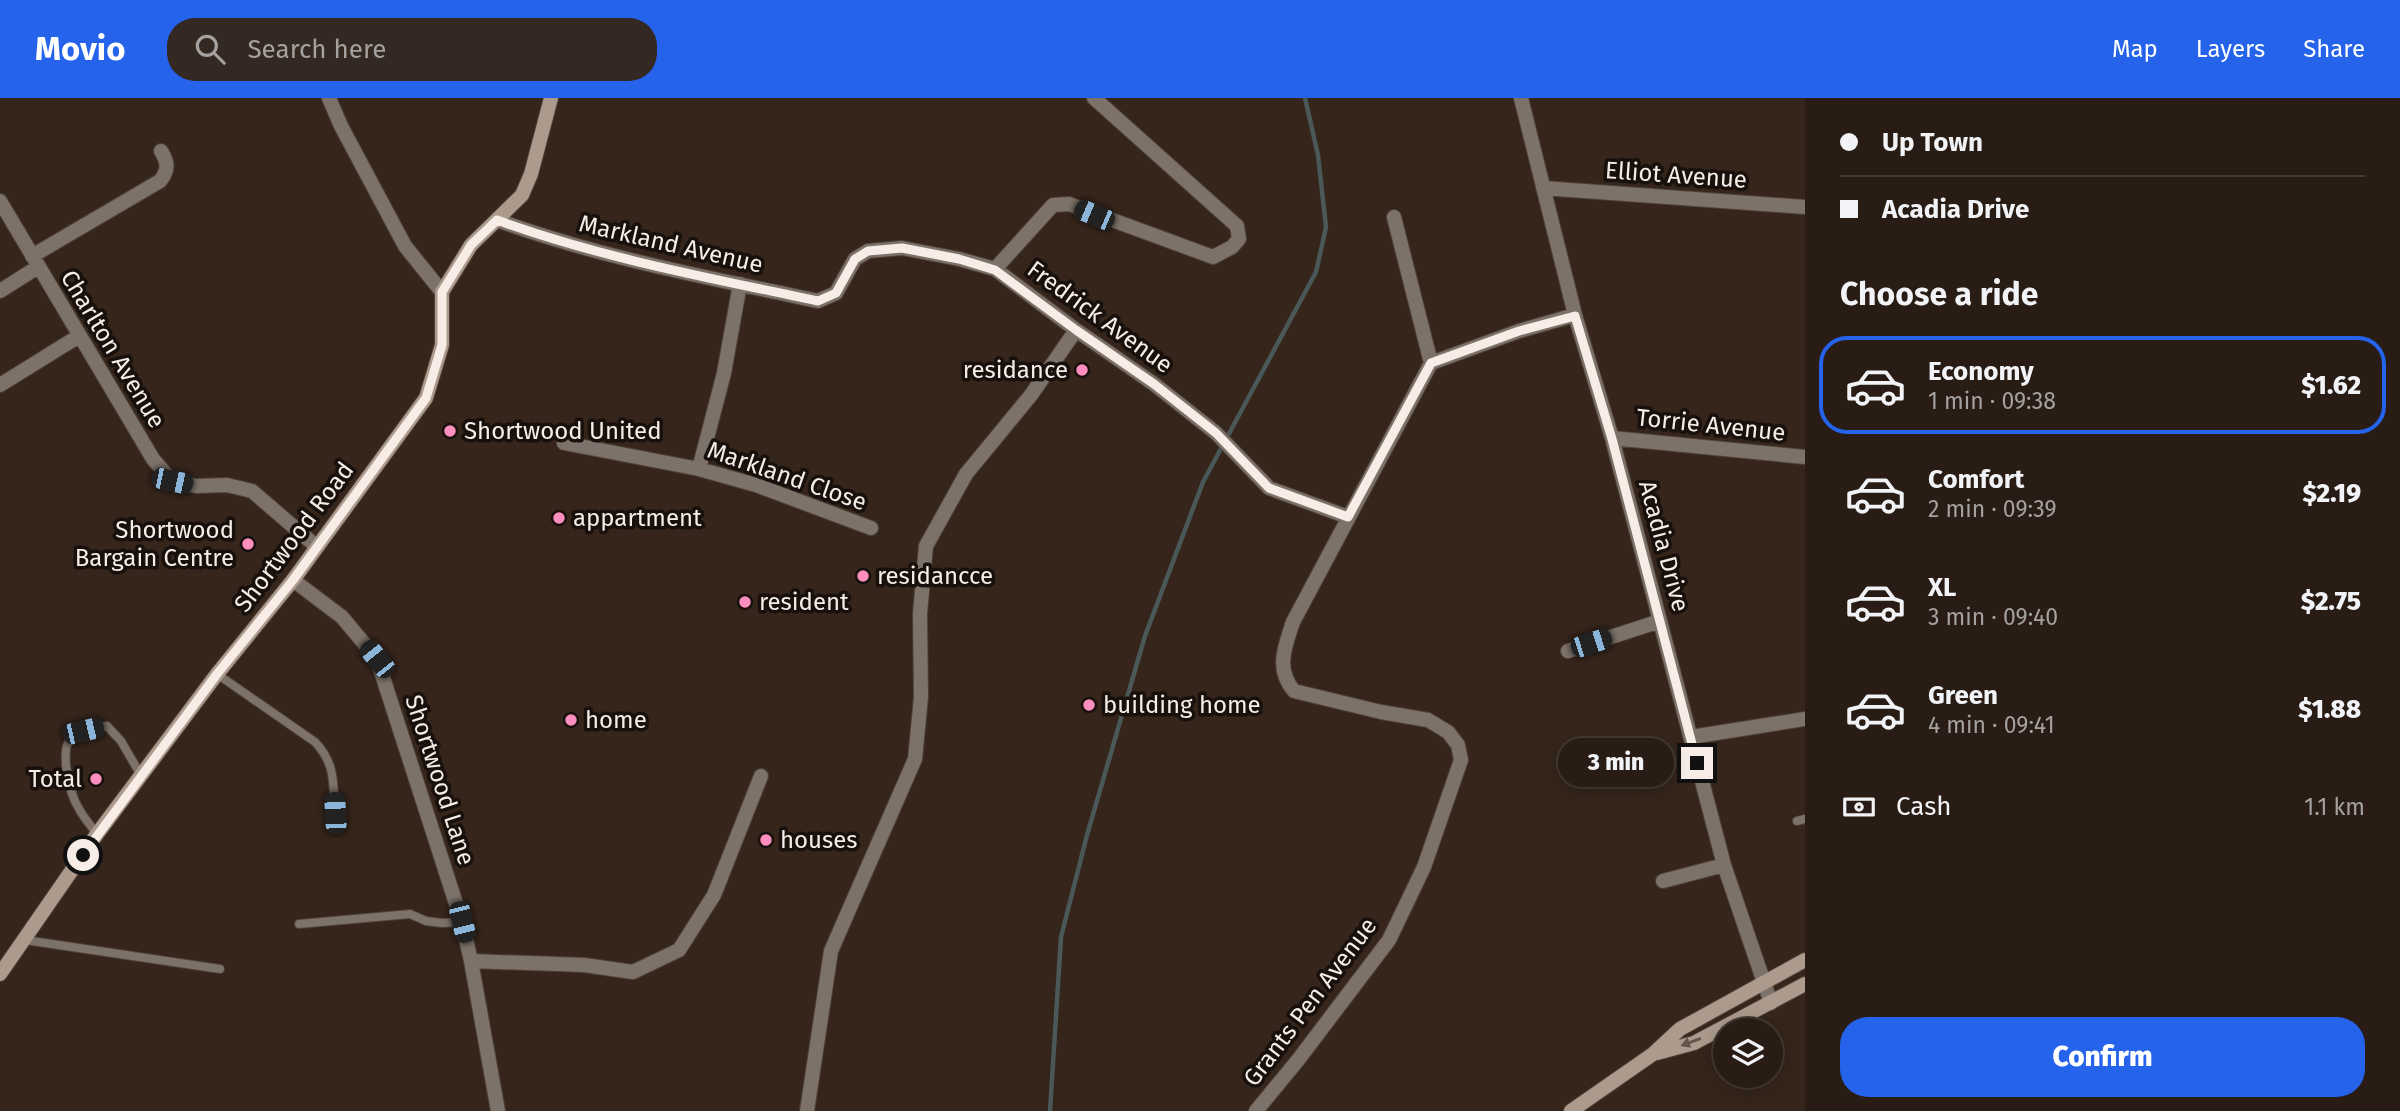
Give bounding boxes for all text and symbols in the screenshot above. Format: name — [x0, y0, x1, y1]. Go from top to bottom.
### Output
search box — [167, 18, 657, 81]
text: Movio — [35, 29, 125, 69]
icon: search — [191, 30, 229, 68]
text: Search here — [247, 34, 386, 65]
text: Map — [2112, 35, 2158, 63]
text: Layers — [2196, 35, 2265, 63]
text: Share — [2303, 35, 2365, 63]
text: Up Town — [1882, 127, 1983, 158]
street label: Elliot Avenue — [1604, 156, 1748, 194]
text: Acadia Drive — [1882, 194, 2029, 225]
car — [1071, 197, 1118, 233]
street label: Markland Avenue — [576, 209, 766, 279]
street label: Fredrick Avenue — [1022, 255, 1178, 379]
street label: Charlton Avenue — [55, 265, 171, 433]
text: Choose a ride — [1840, 275, 2038, 313]
icon: car — [1844, 354, 1907, 417]
place label: residance — [963, 356, 1068, 384]
text: Economy — [1928, 356, 2034, 387]
marker: residance — [1074, 362, 1090, 378]
text: $1.62 — [2301, 370, 2361, 401]
text: 1 min · 09:38 — [1928, 387, 2056, 415]
street label: Torrie Avenue — [1635, 403, 1787, 447]
place label: Shortwood United — [464, 417, 662, 445]
marker: Shortwood United — [442, 423, 458, 439]
street label: Markland Close — [704, 436, 870, 516]
street label: Shortwood Road — [229, 457, 359, 617]
icon: car — [1844, 462, 1907, 525]
text: Comfort — [1928, 464, 2024, 495]
car — [150, 466, 195, 496]
street label: Acadia Drive — [1633, 477, 1695, 615]
text: $2.19 — [2302, 478, 2361, 509]
text: 2 min · 09:39 — [1928, 495, 2057, 523]
place label: appartment — [573, 504, 702, 532]
marker: appartment — [551, 510, 567, 526]
place label: Shortwood Bargain Centre — [75, 516, 234, 572]
marker: Shortwood Bargain Centre — [240, 536, 256, 552]
place label: residancce — [877, 562, 993, 590]
marker: residancce — [855, 568, 871, 584]
icon: car — [1844, 570, 1907, 633]
text: XL — [1928, 572, 1956, 603]
text: $2.75 — [2301, 586, 2361, 617]
place label: resident — [759, 588, 849, 616]
marker: resident — [737, 594, 753, 610]
text: 3 min · 09:40 — [1928, 603, 2058, 631]
car — [1568, 627, 1615, 659]
car — [356, 636, 399, 682]
icon: car — [1844, 678, 1907, 741]
text: Green — [1928, 680, 1998, 711]
place label: building home — [1103, 691, 1261, 719]
street label: Shortwood Lane — [399, 692, 481, 868]
text: $1.88 — [2298, 694, 2361, 725]
marker: building home — [1081, 697, 1097, 713]
place label: home — [585, 706, 647, 734]
text: 4 min · 09:41 — [1928, 711, 2055, 739]
marker: home — [563, 712, 579, 728]
car — [61, 716, 106, 746]
callout: 3 min — [1557, 738, 1672, 788]
route end — [1681, 747, 1713, 779]
text: 3 min — [1588, 748, 1644, 776]
place label: Total — [29, 765, 82, 793]
marker: Total — [88, 771, 104, 787]
icon: cash — [1840, 788, 1878, 826]
car — [324, 791, 347, 835]
text: Cash — [1896, 791, 1952, 822]
text: 1.1 km — [2304, 793, 2365, 821]
place label: houses — [780, 826, 858, 854]
marker: houses — [758, 832, 774, 848]
route start — [67, 839, 99, 871]
car — [447, 899, 478, 945]
street label: Grants Pen Avenue — [1238, 912, 1382, 1092]
button: Confirm — [1840, 1017, 2365, 1097]
map controls — [1713, 1018, 1783, 1088]
button: layers — [1713, 1018, 1783, 1088]
one-way arrow — [1680, 1037, 1701, 1048]

